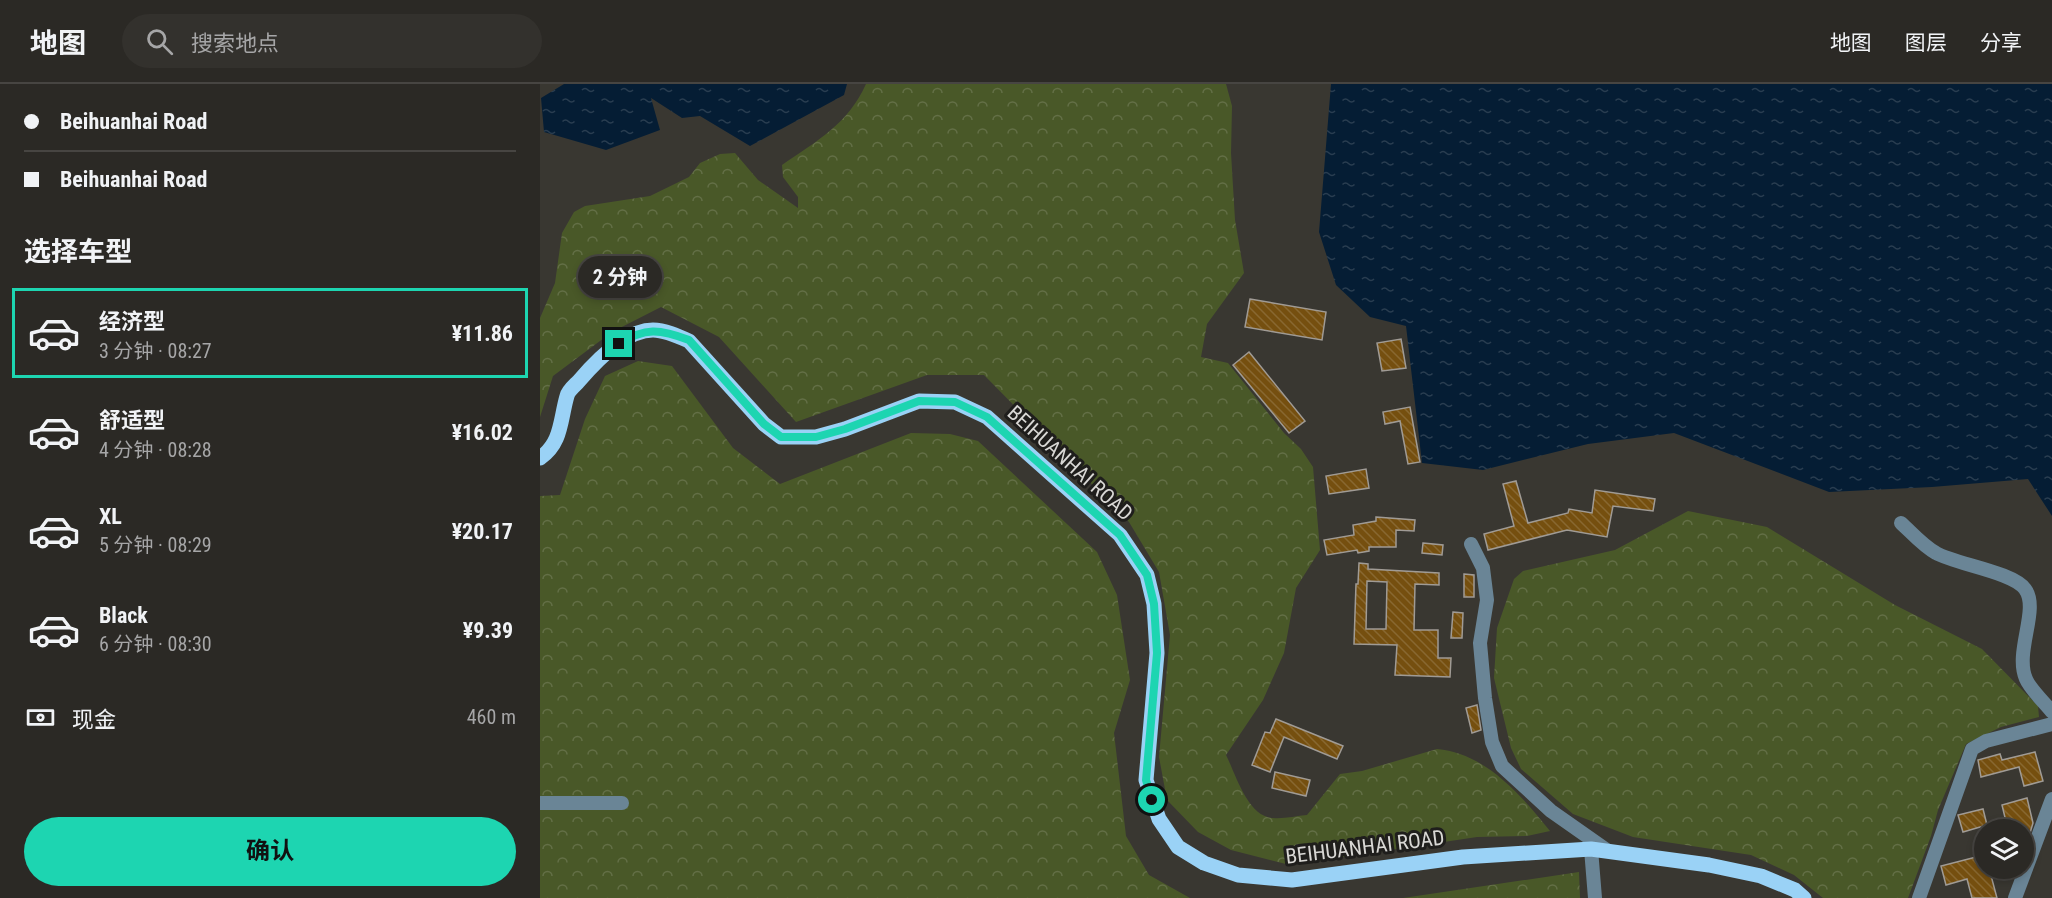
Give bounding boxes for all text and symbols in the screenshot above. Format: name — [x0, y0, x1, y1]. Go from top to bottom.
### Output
search box — [122, 14, 542, 68]
icon: search — [143, 25, 176, 58]
text: 地图 — [30, 27, 86, 60]
text: 搜索地点 — [191, 31, 279, 56]
text: 地图 — [1830, 31, 1872, 55]
text: 图层 — [1905, 31, 1947, 55]
text: 分享 — [1980, 31, 2022, 55]
text: Beihuanhai Road — [60, 109, 207, 134]
text: Beihuanhai Road — [60, 167, 207, 192]
text: 选择车型 — [24, 236, 132, 268]
callout: 2 分钟 — [577, 257, 661, 299]
text: 2 分钟 — [593, 265, 647, 289]
icon: car — [27, 306, 81, 360]
text: 经济型 — [99, 309, 165, 334]
text: ¥11.86 — [452, 321, 513, 346]
route end — [605, 330, 632, 357]
text: 3 分钟 · 08:27 — [99, 339, 212, 363]
street label: BEIHUANHAI ROAD — [1003, 401, 1137, 525]
icon: car — [27, 405, 81, 459]
text: 舒适型 — [99, 408, 165, 433]
text: ¥16.02 — [452, 420, 513, 445]
text: 4 分钟 · 08:28 — [99, 438, 212, 462]
icon: car — [27, 504, 81, 558]
text: XL — [99, 504, 122, 529]
text: ¥20.17 — [452, 519, 513, 544]
text: 5 分钟 · 08:29 — [99, 533, 212, 557]
icon: car — [27, 603, 81, 657]
text: Black — [99, 603, 148, 628]
text: ¥9.39 — [463, 618, 513, 643]
text: 6 分钟 · 08:30 — [99, 632, 212, 656]
icon: cash — [24, 701, 57, 734]
text: 460 m — [467, 705, 516, 729]
text: 现金 — [72, 707, 116, 732]
route start — [1138, 786, 1165, 813]
button: 确认 — [24, 817, 516, 886]
map controls — [1974, 819, 2034, 879]
button: layers — [1974, 819, 2034, 879]
street label: BEIHUANHAI ROAD — [1284, 825, 1446, 869]

